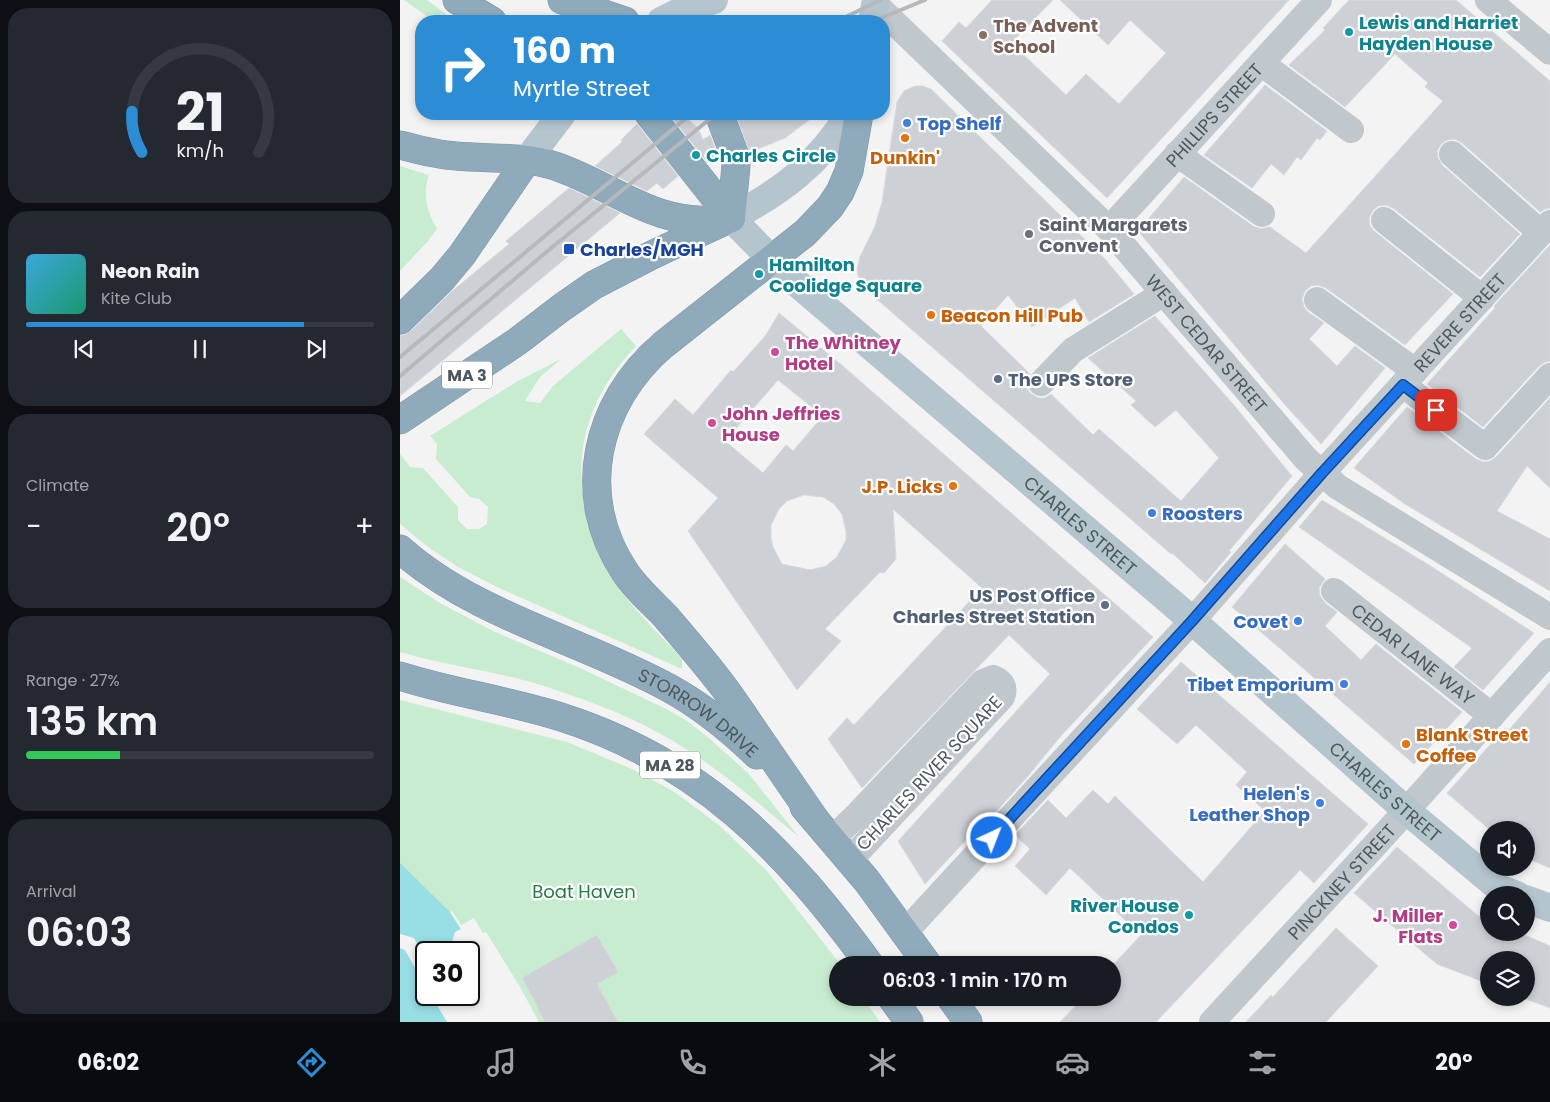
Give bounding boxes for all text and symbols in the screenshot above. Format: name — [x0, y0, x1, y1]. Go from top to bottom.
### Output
place label: Lewis and Harriet Hayden House — [1359, 10, 1518, 56]
place label: The Advent School — [993, 13, 1098, 59]
text: 160 m — [513, 26, 616, 75]
marker: Lewis and Harriet Hayden House — [1343, 26, 1355, 38]
marker: The Advent School — [977, 29, 989, 41]
icon: right — [430, 35, 495, 100]
street label: PHILLIPS STREET — [1160, 57, 1268, 172]
text: Myrtle Street — [513, 73, 650, 104]
text: 21 — [175, 76, 225, 149]
place label: Top Shelf — [917, 111, 1002, 136]
marker: Top Shelf — [901, 117, 913, 129]
marker: Dunkin' — [899, 132, 911, 144]
text: km/h — [176, 138, 224, 163]
place label: Charles Circle — [706, 143, 836, 168]
place label: Dunkin' — [870, 145, 940, 170]
marker: Charles Circle — [690, 149, 702, 161]
place label: Saint Margarets Convent — [1039, 212, 1188, 258]
marker: Saint Margarets Convent — [1023, 228, 1035, 240]
place label: Charles/MGH — [580, 237, 704, 262]
marker: Charles/MGH — [562, 242, 576, 256]
place label: Hamilton Coolidge Square — [769, 252, 922, 298]
text: Neon Rain — [101, 258, 200, 285]
street label: REVERE STREET — [1408, 267, 1511, 377]
marker: Hamilton Coolidge Square — [753, 268, 765, 280]
street label: WEST CEDAR STREET — [1140, 269, 1273, 418]
text: Kite Club — [101, 287, 172, 310]
place label: Beacon Hill Pub — [941, 303, 1083, 328]
marker: Beacon Hill Pub — [925, 309, 937, 321]
place label: The Whitney Hotel — [785, 330, 902, 376]
icon: previous — [70, 335, 98, 363]
icon: pause — [186, 335, 214, 363]
icon: next — [302, 335, 330, 363]
marker: The Whitney Hotel — [769, 346, 781, 358]
road number: MA 3 — [442, 362, 492, 388]
place label: The UPS Store — [1008, 367, 1133, 392]
marker: The UPS Store — [992, 373, 1004, 385]
pin — [1415, 389, 1457, 431]
icon: arrive — [1422, 396, 1450, 424]
place label: John Jeffries House — [722, 401, 841, 447]
marker: John Jeffries House — [706, 417, 718, 429]
street label: CHARLES STREET — [1019, 470, 1143, 581]
text: Climate — [26, 474, 89, 497]
place label: J.P. Licks — [861, 474, 943, 499]
marker: J.P. Licks — [947, 480, 959, 492]
text: 20° — [167, 501, 230, 554]
place label: Roosters — [1162, 501, 1243, 526]
text: − — [26, 507, 41, 546]
text: + — [355, 507, 374, 546]
marker: Roosters — [1146, 507, 1158, 519]
place label: US Post Office Charles Street Station — [893, 583, 1095, 629]
street label: CEDAR LANE WAY — [1346, 597, 1480, 711]
marker: US Post Office Charles Street Station — [1099, 599, 1111, 611]
place label: Covet — [1233, 609, 1288, 634]
marker: Covet — [1292, 615, 1304, 627]
street label: STORROW DRIVE — [634, 662, 764, 763]
text: Range · 27% — [26, 669, 120, 692]
place label: Tibet Emporium — [1187, 672, 1334, 697]
marker: Tibet Emporium — [1338, 678, 1350, 690]
street label: CHARLES RIVER SQUARE — [850, 690, 1008, 856]
text: 135 km — [26, 695, 158, 748]
place label: Blank Street Coffee — [1416, 722, 1528, 768]
street label: CHARLES STREET — [1324, 736, 1447, 847]
marker: Blank Street Coffee — [1400, 738, 1412, 750]
road number: MA 28 — [640, 752, 700, 778]
place label: Helen's Leather Shop — [1189, 781, 1310, 827]
marker: Helen's Leather Shop — [1314, 797, 1326, 809]
position arrow — [965, 811, 1017, 863]
street label: PINCKNEY STREET — [1282, 818, 1401, 945]
map controls — [1480, 821, 1535, 1006]
button: sound — [1480, 821, 1535, 876]
park label: Boat Haven — [532, 879, 636, 904]
text: Arrival — [26, 880, 76, 903]
button: search — [1480, 886, 1535, 941]
place label: River House Condos — [1070, 893, 1179, 939]
place label: J. Miller Flats — [1372, 903, 1443, 949]
text: 06:03 — [26, 906, 132, 959]
marker: River House Condos — [1183, 909, 1195, 921]
marker: J. Miller Flats — [1447, 919, 1459, 931]
speed limit sign: 30 — [415, 941, 480, 1006]
button: layers — [1480, 951, 1535, 1006]
text: 06:03 · 1 min · 170 m — [883, 967, 1067, 994]
icon: directions — [294, 1045, 329, 1080]
icon: music — [484, 1045, 519, 1080]
icon: phone — [675, 1045, 710, 1080]
icon: climate — [865, 1045, 900, 1080]
icon: car — [1055, 1045, 1090, 1080]
icon: filters — [1245, 1045, 1280, 1080]
text: 06:02 — [78, 1047, 139, 1078]
text: 20° — [1435, 1047, 1472, 1078]

